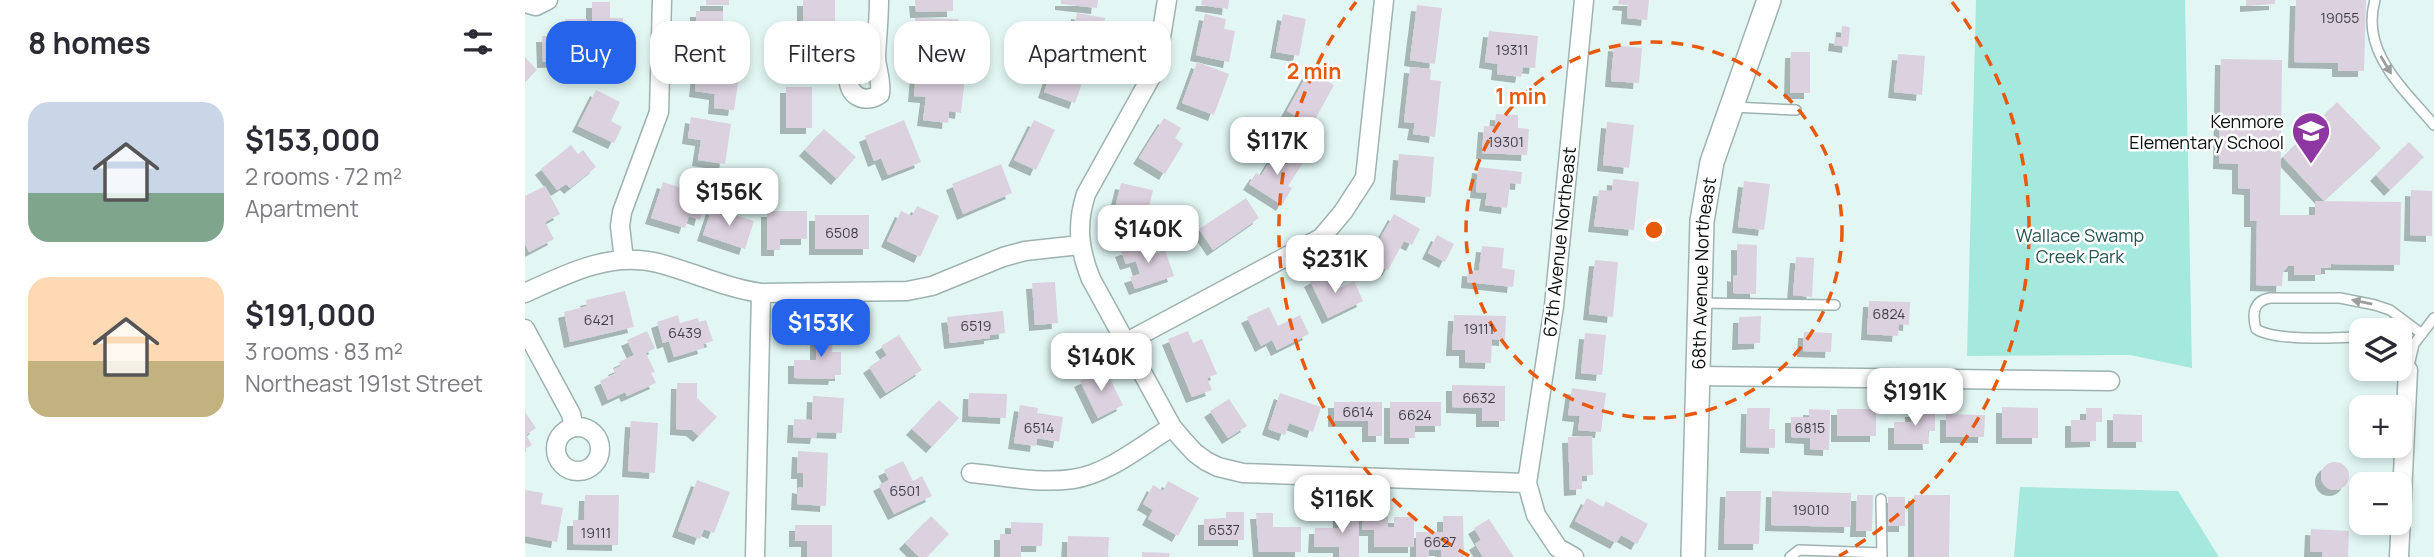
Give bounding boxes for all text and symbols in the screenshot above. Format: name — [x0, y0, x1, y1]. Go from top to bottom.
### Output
house number: 19055 — [2321, 8, 2359, 27]
chip: Buy — [546, 21, 636, 84]
chip: Rent — [650, 21, 750, 84]
chip: Filters — [764, 21, 880, 84]
chip: New — [894, 21, 990, 84]
chip: Apartment — [1004, 21, 1171, 84]
text: 8 homes — [28, 22, 151, 63]
icon: filters — [459, 23, 497, 61]
house number: 19311 — [1496, 40, 1528, 59]
one-way arrow — [2380, 55, 2392, 74]
text: 2 min — [1287, 57, 1341, 85]
text: 1 min — [1495, 82, 1547, 110]
place label: Kenmore Elementary School — [2129, 109, 2284, 154]
school or university icon: Kenmore Elementary School — [2290, 110, 2332, 165]
pin: $117K — [1228, 118, 1326, 177]
text: $153,000 — [245, 119, 380, 160]
text: $117K — [1246, 124, 1308, 156]
icon: home — [84, 130, 168, 214]
house number: 19301 — [1488, 132, 1524, 151]
street label: 67th Avenue Northeast — [1537, 146, 1581, 338]
text: 2 rooms · 72 m² — [245, 160, 402, 192]
pin: $156K — [680, 168, 778, 228]
text: $156K — [695, 175, 763, 207]
street label: 68th Avenue Northeast — [1686, 175, 1721, 370]
text: Apartment — [245, 192, 359, 224]
pin: $140K — [1099, 205, 1197, 265]
text: $140K — [1114, 212, 1182, 244]
centre of rings — [1642, 218, 1666, 242]
house number: 6508 — [825, 223, 859, 242]
park label: Wallace Swamp Creek Park — [2016, 223, 2144, 268]
pin: $231K — [1286, 236, 1384, 295]
text: $231K — [1302, 242, 1368, 274]
text: $191,000 — [245, 294, 376, 335]
one-way arrow — [2351, 297, 2373, 308]
pin: $153K — [772, 300, 870, 359]
house number: 6824 — [1873, 304, 1905, 323]
icon: home — [84, 305, 168, 389]
text: $153K — [788, 306, 854, 338]
house number: 6421 — [584, 310, 614, 329]
house number: 6519 — [961, 316, 991, 335]
map controls — [2349, 318, 2412, 535]
button: layers — [2349, 318, 2412, 381]
house number: 19111 — [1464, 319, 1494, 338]
house number: 6439 — [668, 323, 702, 342]
pin: $140K — [1052, 334, 1150, 393]
text: 3 rooms · 83 m² — [245, 335, 403, 367]
text: $140K — [1067, 340, 1135, 372]
text: Northeast 191st Street — [245, 367, 483, 399]
pin: $191K — [1866, 368, 1964, 428]
text: $191K — [1883, 375, 1947, 407]
house number: 6632 — [1462, 388, 1496, 407]
button: + — [2349, 395, 2412, 458]
house number: 6614 — [1343, 402, 1373, 421]
house number: 6624 — [1398, 405, 1432, 424]
house number: 6514 — [1024, 418, 1054, 437]
house number: 6815 — [1795, 418, 1825, 437]
button: − — [2349, 472, 2412, 535]
pin: $116K — [1293, 476, 1391, 535]
house number: 6501 — [890, 481, 920, 500]
text: $116K — [1310, 482, 1374, 514]
house number: 19010 — [1793, 500, 1829, 519]
house number: 6537 — [1208, 520, 1240, 539]
house number: 19111 — [581, 523, 611, 542]
house number: 6627 — [1424, 532, 1456, 551]

